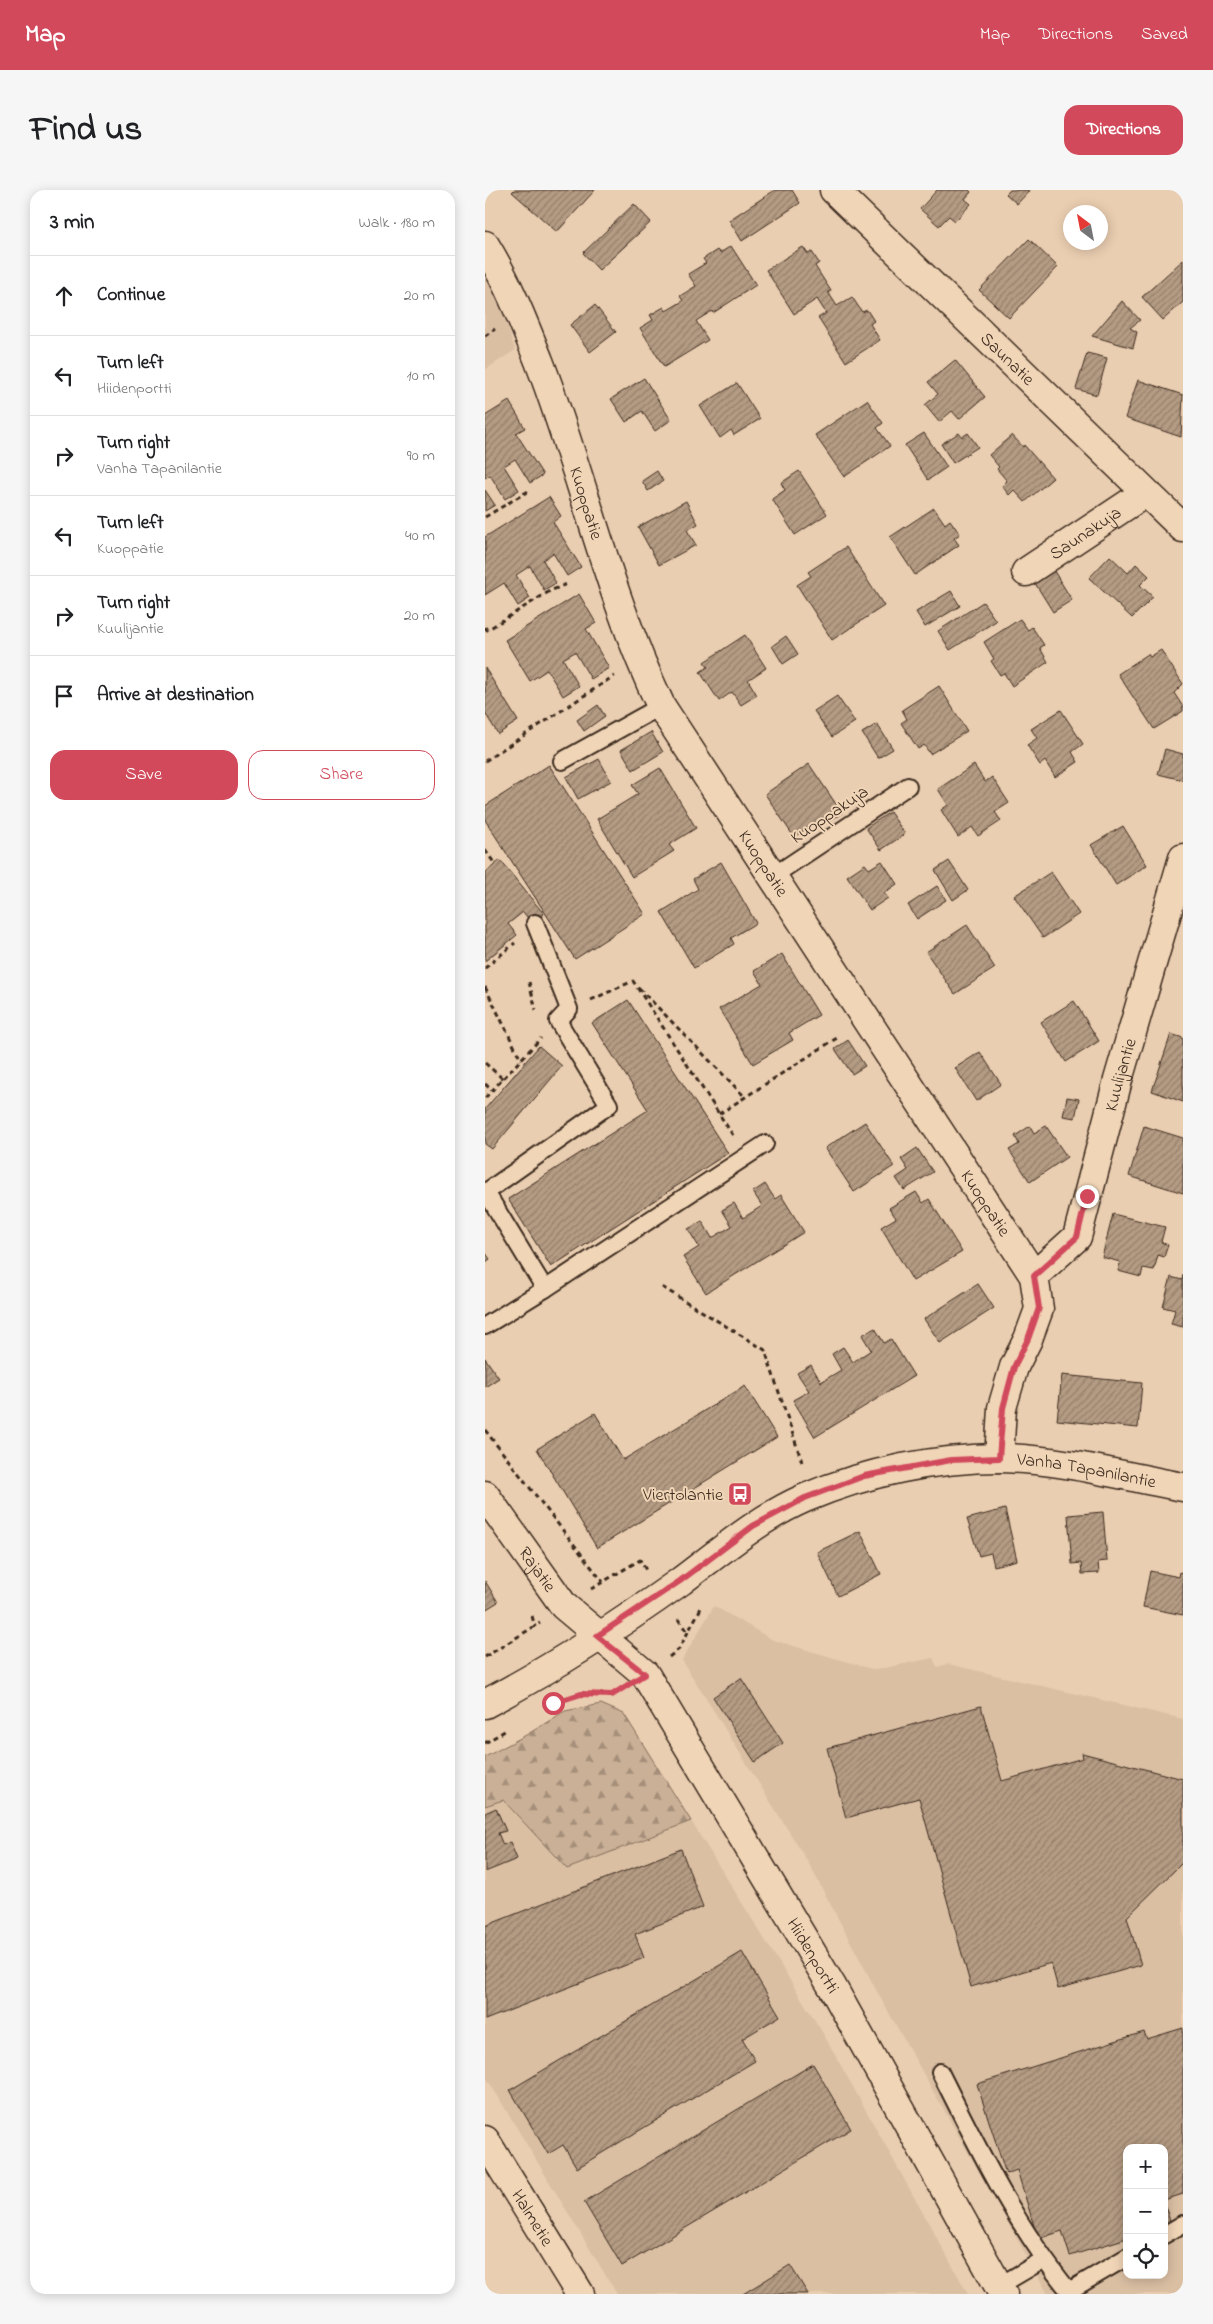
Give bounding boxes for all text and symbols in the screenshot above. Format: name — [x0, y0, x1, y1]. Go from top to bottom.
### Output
text: Map — [25, 18, 66, 53]
text: Map — [980, 22, 1010, 48]
text: Directions — [1038, 22, 1113, 48]
text: Saved — [1141, 22, 1188, 48]
text: Find us — [30, 105, 142, 156]
button: Directions — [1064, 105, 1183, 155]
north arrow — [1063, 205, 1108, 250]
text: 3 min — [50, 208, 94, 238]
text: Walk · 180 m — [358, 211, 435, 235]
icon: ahead — [50, 282, 78, 310]
text: Continue — [97, 282, 165, 309]
text: 20 m — [404, 284, 435, 308]
street label: Saunatie — [973, 327, 1040, 393]
text: Turn left — [97, 350, 164, 377]
icon: left — [50, 362, 78, 390]
text: 10 m — [407, 364, 435, 388]
text: Hiidenportti — [97, 377, 172, 401]
text: Turn right — [97, 430, 170, 457]
icon: right — [50, 442, 78, 470]
text: 90 m — [407, 444, 435, 468]
text: Vanha Tapanilantie — [97, 457, 222, 481]
street label: Kuoppatie — [561, 464, 609, 544]
street label: Saunakuja — [1045, 501, 1127, 568]
text: Turn left — [97, 510, 164, 537]
icon: left — [50, 522, 78, 550]
text: 40 m — [405, 524, 435, 548]
text: Kuoppatie — [97, 537, 164, 561]
text: Turn right — [97, 590, 170, 617]
icon: right — [50, 602, 78, 630]
text: 20 m — [404, 604, 435, 628]
text: Kuulijantie — [97, 617, 164, 641]
icon: arrive — [50, 682, 78, 710]
text: Arrive at destination — [97, 682, 254, 709]
button: Save — [50, 750, 238, 800]
button: Share — [248, 750, 435, 800]
street label: Kuoppakuja — [786, 780, 874, 851]
street label: Kuoppatie — [731, 826, 794, 903]
street label: Kuulijantie — [1099, 1035, 1145, 1115]
street label: Kuoppatie — [953, 1165, 1016, 1243]
route end — [1076, 1185, 1099, 1208]
street label: Vanha Tapanilantie — [1015, 1448, 1159, 1497]
bus stop icon: Viertolantie — [727, 1481, 753, 1507]
place label: Viertolantie — [642, 1483, 724, 1509]
street label: Rajatie — [511, 1542, 562, 1599]
route start — [542, 1692, 565, 1715]
street label: Hiidenportti — [779, 1914, 845, 1999]
map controls — [1123, 2144, 1168, 2279]
button: + — [1123, 2144, 1168, 2189]
street label: Halmetie — [504, 2185, 559, 2253]
button: − — [1123, 2189, 1168, 2234]
button: locate — [1123, 2234, 1168, 2279]

